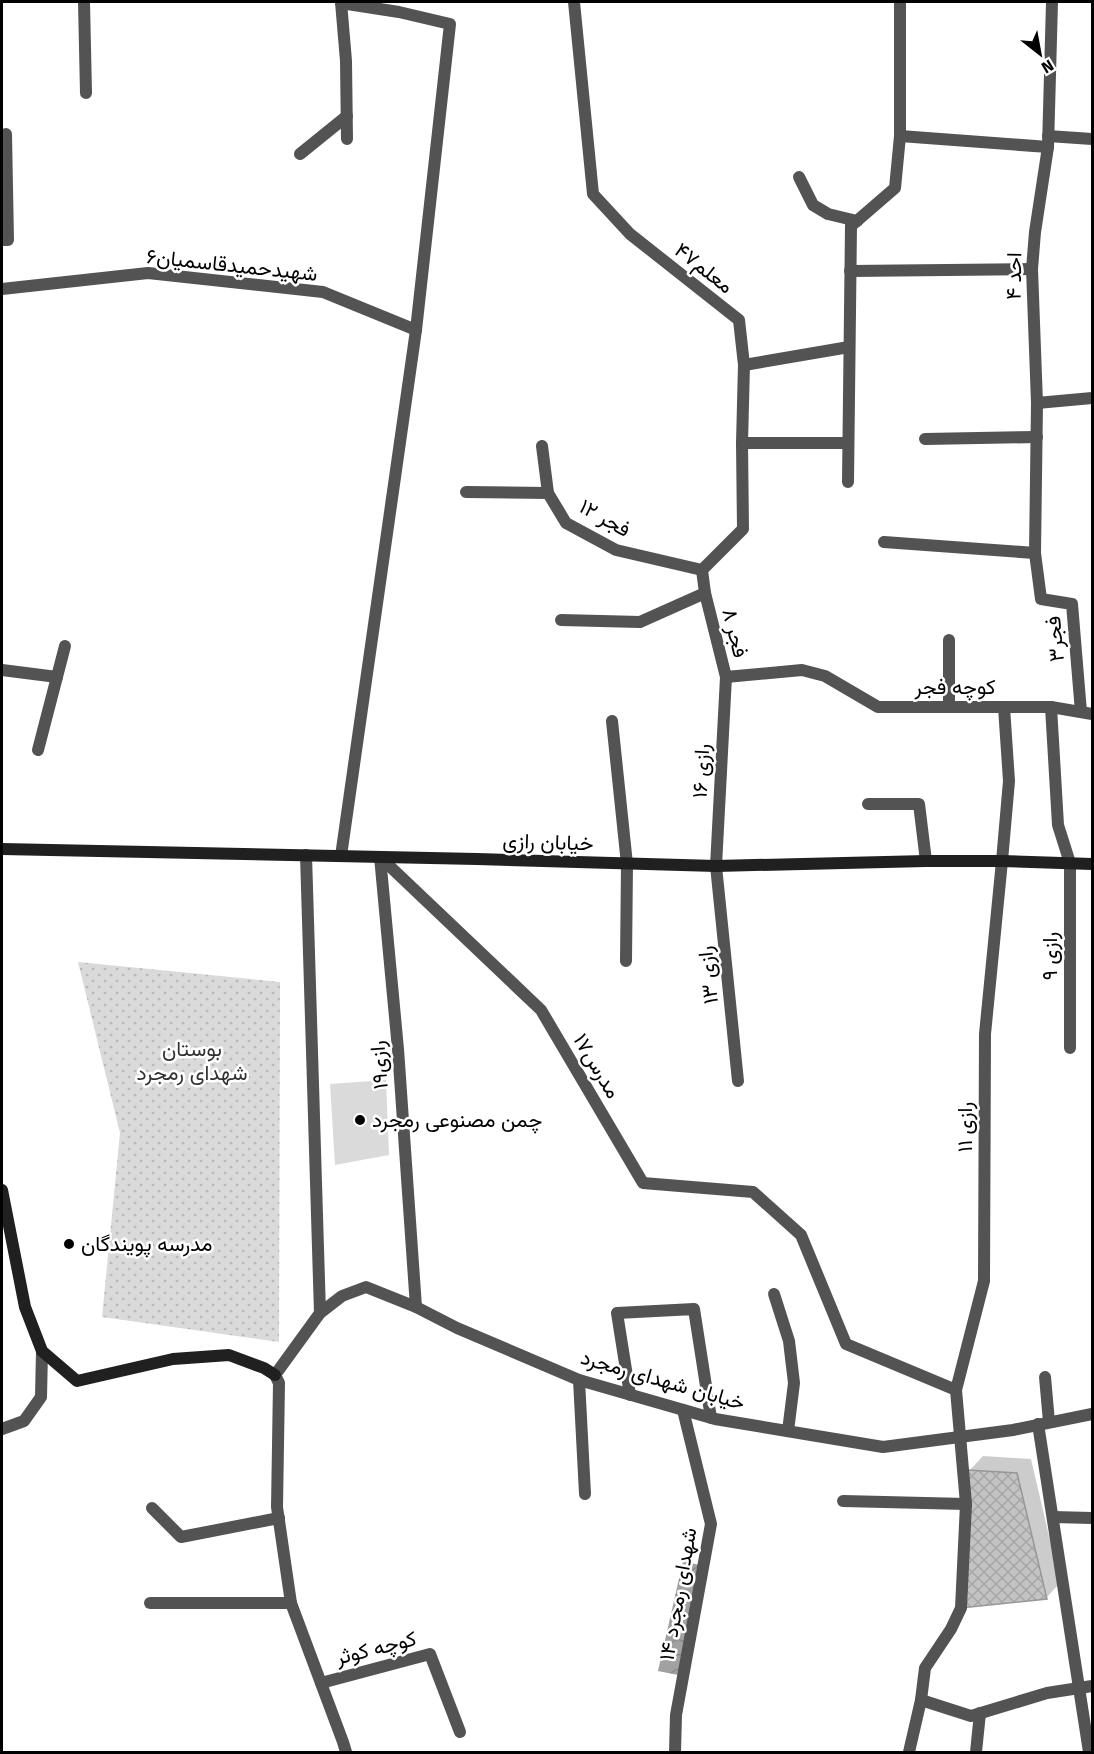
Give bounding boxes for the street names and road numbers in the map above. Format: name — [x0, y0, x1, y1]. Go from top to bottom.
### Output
street label: معلم۴۷ — [669, 237, 739, 300]
street label: شهیدحمیدقاسمیان۶ — [145, 243, 319, 287]
street label: احد ۴ — [1001, 252, 1027, 300]
street label: فجر ۱۲ — [575, 493, 635, 543]
street label: فجر ۸ — [716, 606, 754, 660]
street label: فجر۳ — [1040, 615, 1070, 663]
street label: کوچه فجر — [913, 674, 996, 701]
street label: رازی ۱۶ — [687, 743, 715, 799]
street label: خیابان رازی — [502, 827, 594, 857]
street label: رازی ۹ — [1037, 932, 1063, 980]
street label: رازی ۱۳ — [692, 945, 724, 1005]
street label: مدرس۱۷ — [568, 1029, 626, 1103]
street label: رازی۱۹ — [364, 1040, 394, 1090]
street label: رازی ۱۱ — [952, 1102, 978, 1152]
street label: خیابان شهدای رمجرد — [578, 1344, 748, 1416]
street label: شهدای رمجرد ۱۴ — [654, 1525, 702, 1663]
street label: کوچه کوثر — [332, 1625, 419, 1672]

